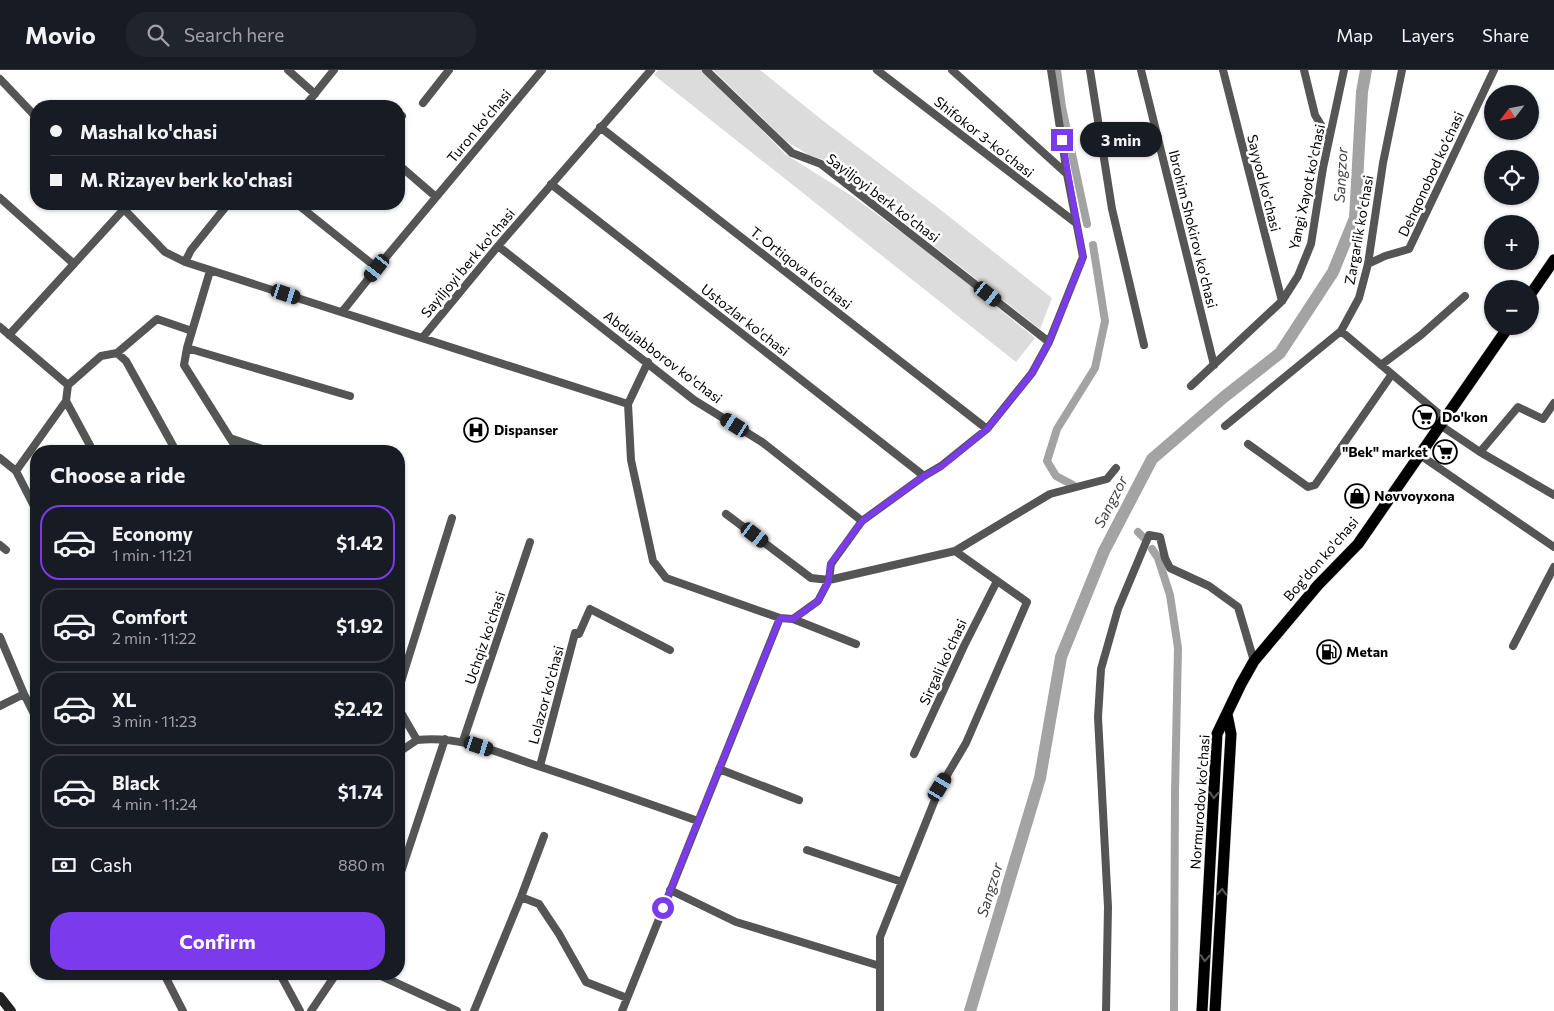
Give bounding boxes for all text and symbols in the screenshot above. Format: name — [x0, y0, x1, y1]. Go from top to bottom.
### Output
search box — [126, 12, 476, 57]
text: Movio — [25, 20, 96, 49]
icon: search — [144, 21, 172, 49]
text: Search here — [184, 23, 284, 46]
text: Map — [1336, 24, 1373, 46]
text: Layers — [1401, 24, 1454, 46]
text: Share — [1482, 24, 1529, 46]
street label: Turon ko'chasi — [443, 85, 514, 166]
north arrow — [1484, 85, 1539, 140]
map controls — [1484, 85, 1539, 335]
street label: Shifokor 3-ko'chasi — [931, 92, 1038, 181]
street label: Dehqonobod ko’chasi — [1394, 109, 1467, 239]
text: Mashal ko'chasi — [80, 120, 217, 143]
callout: 3 min — [1080, 122, 1162, 158]
street label: Yangi Xayot ko'chasi — [1285, 123, 1328, 251]
route end — [1051, 129, 1073, 151]
text: 3 min — [1101, 130, 1141, 149]
street label: Sayyod ko'chasi — [1244, 133, 1285, 233]
water label: Sangzor — [1330, 146, 1350, 203]
street label: Ibrohim Shokirov ko'chasi — [1166, 148, 1221, 310]
street label: Sayiljoyi berk ko'chasi — [823, 150, 943, 246]
button: locate — [1484, 150, 1539, 205]
text: M. Rizayev berk ko'chasi — [80, 168, 293, 191]
street label: Zargarlik ko'chasi — [1341, 174, 1377, 286]
street label: Sayiljoyi berk ko'chasi — [417, 205, 518, 321]
button: + — [1484, 215, 1539, 270]
street label: T. Ortiqova ko'chasi — [747, 223, 856, 313]
car — [361, 252, 392, 284]
car — [971, 279, 1004, 309]
street label: Ustozlar ko'chasi — [698, 280, 793, 359]
button: − — [1484, 280, 1539, 335]
car — [269, 282, 302, 306]
street label: Abdujabborov ko'chasi — [601, 307, 726, 407]
supermarket icon: Do'kon — [1412, 404, 1438, 430]
place label: Do'kon — [1442, 408, 1488, 425]
car — [718, 411, 751, 439]
hospital icon: Dispanser — [463, 417, 489, 443]
place label: Dispanser — [494, 421, 558, 438]
supermarket icon: "Bek" market — [1432, 439, 1458, 465]
place label: "Bek" market — [1342, 443, 1428, 460]
text: Choose a ride — [50, 461, 185, 488]
water label: Sangzor — [1089, 472, 1131, 530]
shop icon: Novvoyxona — [1344, 483, 1370, 509]
place label: Novvoyxona — [1374, 487, 1455, 504]
street label: Bog'don ko'chasi — [1280, 513, 1362, 604]
icon: car — [52, 520, 97, 565]
car — [738, 520, 771, 550]
text: Economy — [112, 522, 193, 545]
text: $1.42 — [336, 531, 383, 554]
text: 1 min · 11:21 — [112, 545, 192, 564]
street label: Uchqiz ko'chasi — [461, 589, 508, 687]
icon: car — [52, 603, 97, 648]
text: Comfort — [112, 605, 188, 628]
text: $1.92 — [336, 614, 383, 637]
street label: Sirgali ko'chasi — [915, 616, 970, 707]
text: 2 min · 11:22 — [112, 628, 196, 647]
fuel station icon: Metan — [1316, 639, 1342, 665]
place label: Metan — [1346, 643, 1388, 660]
street label: Lolazor ko'chasi — [524, 644, 567, 746]
icon: car — [52, 686, 97, 731]
text: XL — [112, 688, 137, 711]
text: $2.42 — [334, 697, 383, 720]
text: 3 min · 11:23 — [112, 711, 197, 730]
car — [462, 734, 495, 758]
street label: Normurodov ko'chasi — [1186, 734, 1213, 870]
icon: car — [52, 769, 97, 814]
car — [925, 770, 954, 804]
text: Black — [112, 771, 160, 794]
text: $1.74 — [338, 780, 383, 803]
one-way arrow — [1209, 792, 1220, 800]
text: 4 min · 11:24 — [112, 794, 197, 813]
icon: cash — [50, 851, 78, 879]
text: Cash — [90, 853, 132, 876]
text: 880 m — [338, 855, 385, 874]
water label: Sangzor — [972, 859, 1006, 919]
one-way arrow — [1217, 888, 1228, 896]
route start — [652, 897, 674, 919]
button: Confirm — [50, 912, 385, 970]
one-way arrow — [1200, 954, 1211, 962]

